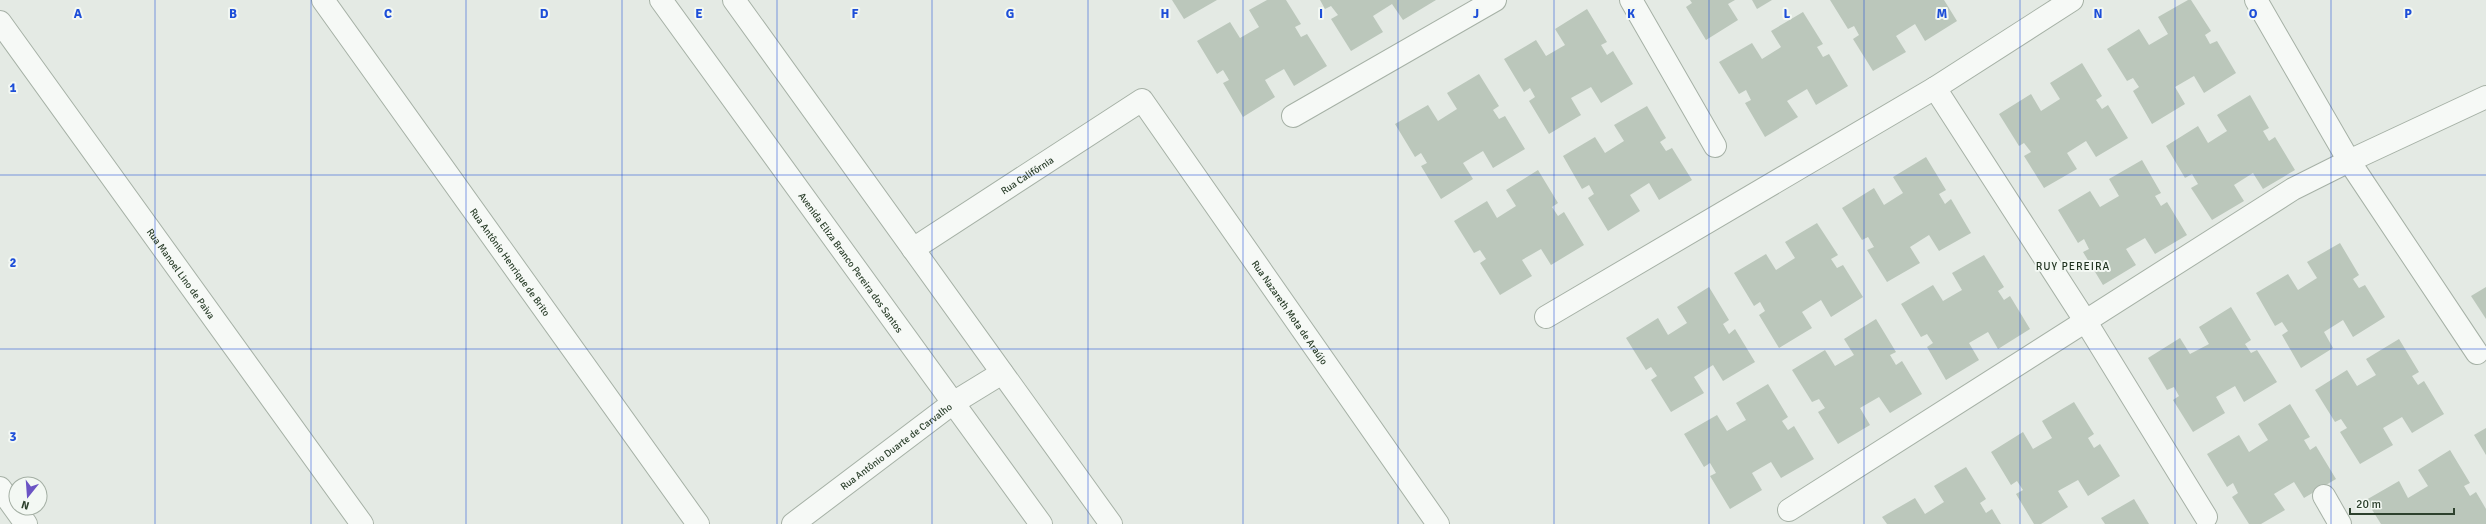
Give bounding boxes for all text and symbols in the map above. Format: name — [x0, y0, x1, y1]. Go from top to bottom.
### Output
text: A — [74, 6, 83, 22]
text: B — [229, 6, 237, 22]
text: C — [384, 6, 392, 22]
text: D — [540, 6, 549, 22]
text: E — [695, 6, 703, 22]
text: F — [852, 6, 859, 22]
text: G — [1006, 6, 1014, 22]
text: H — [1161, 6, 1169, 22]
text: I — [1319, 6, 1323, 22]
text: J — [1473, 6, 1479, 22]
text: K — [1627, 6, 1635, 22]
text: L — [1784, 6, 1791, 22]
text: M — [1937, 6, 1948, 22]
text: N — [2093, 6, 2103, 22]
text: O — [2249, 6, 2258, 22]
text: P — [2404, 6, 2412, 22]
text: 1 — [9, 80, 17, 96]
street label: Rua Califórnia — [999, 154, 1056, 197]
street label: Avenida Eliza Branco Pereira dos Santos — [796, 190, 906, 336]
street label: Rua Antônio Henrique de Brito — [467, 206, 552, 319]
street label: Rua Manoel Lino de Paiva — [144, 227, 217, 322]
text: 2 — [9, 255, 17, 271]
street label: Rua Nazareth Mota de Araújo — [1249, 258, 1330, 367]
district label: RUY PEREIRA — [2036, 260, 2110, 273]
street label: Rua Antônio Duarte de Carvalho — [838, 401, 955, 493]
text: 3 — [9, 429, 17, 445]
north arrow — [8, 476, 48, 516]
scale bar — [2350, 490, 2454, 516]
text: 20 m — [2356, 497, 2381, 512]
text: N — [20, 498, 31, 512]

